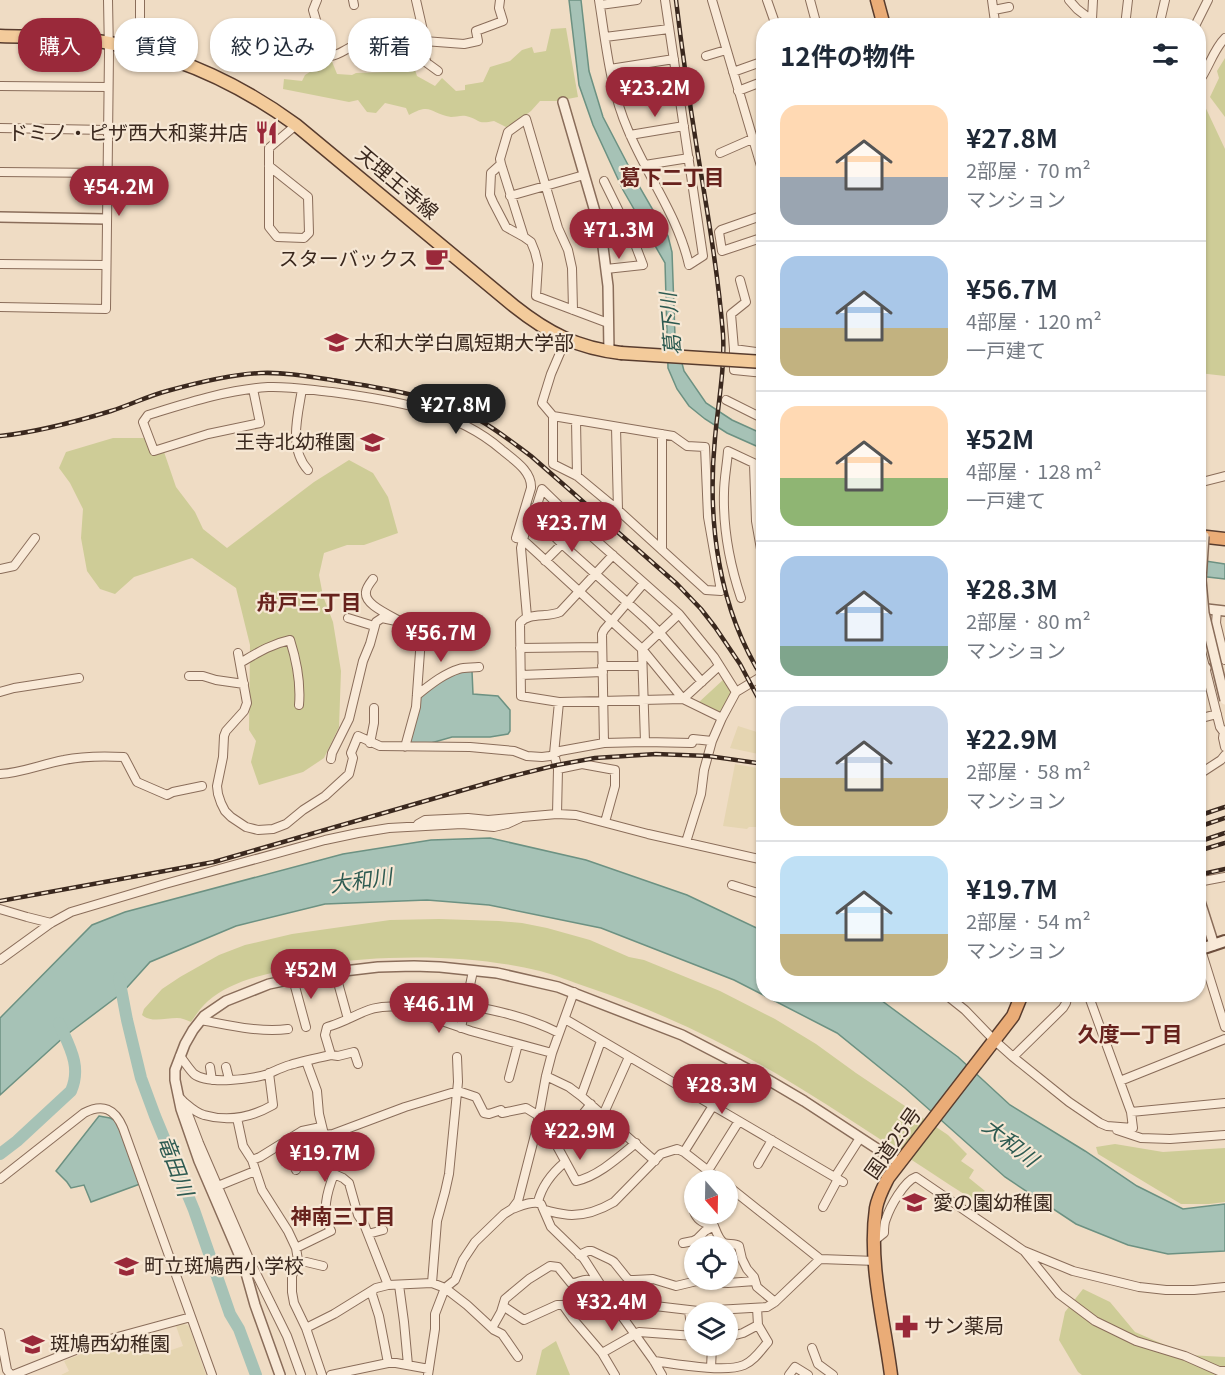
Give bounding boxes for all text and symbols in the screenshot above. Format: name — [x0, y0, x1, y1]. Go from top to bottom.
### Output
chip: 購入 — [18, 18, 102, 72]
chip: 賃貸 — [114, 18, 198, 72]
chip: 絞り込み — [210, 18, 336, 72]
chip: 新着 — [348, 18, 432, 72]
text: 12件の物件 — [780, 36, 915, 73]
icon: filters — [1149, 38, 1182, 71]
pin: ¥23.2M — [606, 67, 704, 118]
text: ¥23.2M — [620, 72, 690, 101]
place label: ドミノ・ピザ西大和薬井店 — [8, 117, 248, 146]
text: ¥27.8M — [966, 118, 1058, 155]
restaurant icon: ドミノ・ピザ西大和薬井店 — [253, 120, 279, 146]
icon: home — [828, 129, 900, 201]
street label: 天理王寺線 — [350, 139, 446, 225]
text: 2部屋 · 70 m² — [966, 155, 1091, 184]
district label: 葛下二丁目 — [620, 161, 725, 191]
pin: ¥54.2M — [70, 166, 168, 217]
text: ¥54.2M — [84, 171, 154, 200]
text: マンション — [966, 184, 1066, 213]
pin: ¥71.3M — [570, 209, 668, 260]
text: ¥71.3M — [584, 214, 654, 243]
place label: スターバックス — [279, 243, 418, 272]
cafe icon: スターバックス — [423, 246, 449, 272]
text: ¥56.7M — [966, 269, 1058, 306]
icon: home — [828, 280, 900, 352]
water label: 葛下川 — [651, 289, 687, 357]
text: 4部屋 · 120 m² — [966, 306, 1102, 335]
place label: 大和大学白鳳短期大学部 — [354, 327, 574, 356]
school or university icon: 大和大学白鳳短期大学部 — [323, 330, 349, 356]
text: 一戸建て — [966, 335, 1046, 364]
pin: ¥27.8M — [407, 384, 505, 435]
text: ¥27.8M — [421, 389, 491, 418]
text: ¥52M — [966, 419, 1034, 456]
place label: 王寺北幼稚園 — [235, 426, 355, 455]
school or university icon: 王寺北幼稚園 — [360, 429, 386, 455]
icon: home — [828, 430, 900, 502]
text: 4部屋 · 128 m² — [966, 456, 1102, 485]
text: 一戸建て — [966, 485, 1046, 514]
pin: ¥23.7M — [523, 502, 621, 553]
text: ¥23.7M — [537, 507, 607, 536]
text: ¥28.3M — [966, 569, 1058, 606]
icon: home — [828, 580, 900, 652]
district label: 舟戸三丁目 — [257, 586, 362, 616]
text: 2部屋 · 80 m² — [966, 606, 1091, 635]
pin: ¥56.7M — [392, 612, 490, 663]
text: ¥56.7M — [406, 617, 476, 646]
text: マンション — [966, 635, 1066, 664]
text: ¥22.9M — [966, 719, 1058, 756]
icon: home — [828, 730, 900, 802]
text: 2部屋 · 58 m² — [966, 756, 1091, 785]
text: マンション — [966, 785, 1066, 814]
water label: 大和川 — [327, 860, 396, 898]
text: ¥19.7M — [966, 869, 1058, 906]
icon: home — [828, 880, 900, 952]
text: 2部屋 · 54 m² — [966, 906, 1091, 935]
text: マンション — [966, 935, 1066, 964]
pin: ¥52M — [275, 949, 347, 1000]
text: ¥52M — [285, 954, 337, 983]
pin: ¥46.1M — [390, 983, 488, 1034]
text: ¥46.1M — [404, 988, 474, 1017]
district label: 久度一丁目 — [1078, 1018, 1183, 1048]
pin: ¥28.3M — [673, 1064, 771, 1115]
text: ¥28.3M — [687, 1069, 757, 1098]
street label: 国道25号 — [856, 1100, 927, 1184]
pin: ¥22.9M — [531, 1110, 629, 1161]
water label: 大和川 — [977, 1110, 1047, 1174]
text: ¥22.9M — [545, 1115, 615, 1144]
water label: 竜田川 — [152, 1130, 203, 1202]
pin: ¥19.7M — [276, 1132, 374, 1183]
text: ¥19.7M — [290, 1137, 360, 1166]
north arrow — [684, 1170, 738, 1224]
map controls — [684, 1170, 738, 1356]
place label: 愛の園幼稚園 — [933, 1187, 1053, 1216]
school or university icon: 愛の園幼稚園 — [902, 1190, 928, 1216]
district label: 神南三丁目 — [291, 1200, 396, 1230]
button: locate — [684, 1236, 738, 1290]
place label: 町立斑鳩西小学校 — [144, 1250, 304, 1279]
school or university icon: 町立斑鳩西小学校 — [113, 1253, 139, 1279]
pin: ¥32.4M — [563, 1281, 661, 1332]
text: ¥32.4M — [577, 1286, 647, 1315]
button: layers — [684, 1302, 738, 1356]
place label: サン薬局 — [924, 1310, 1004, 1339]
pharmacy icon: サン薬局 — [893, 1313, 919, 1339]
place label: 斑鳩西幼稚園 — [50, 1328, 170, 1357]
school or university icon: 斑鳩西幼稚園 — [19, 1331, 45, 1357]

